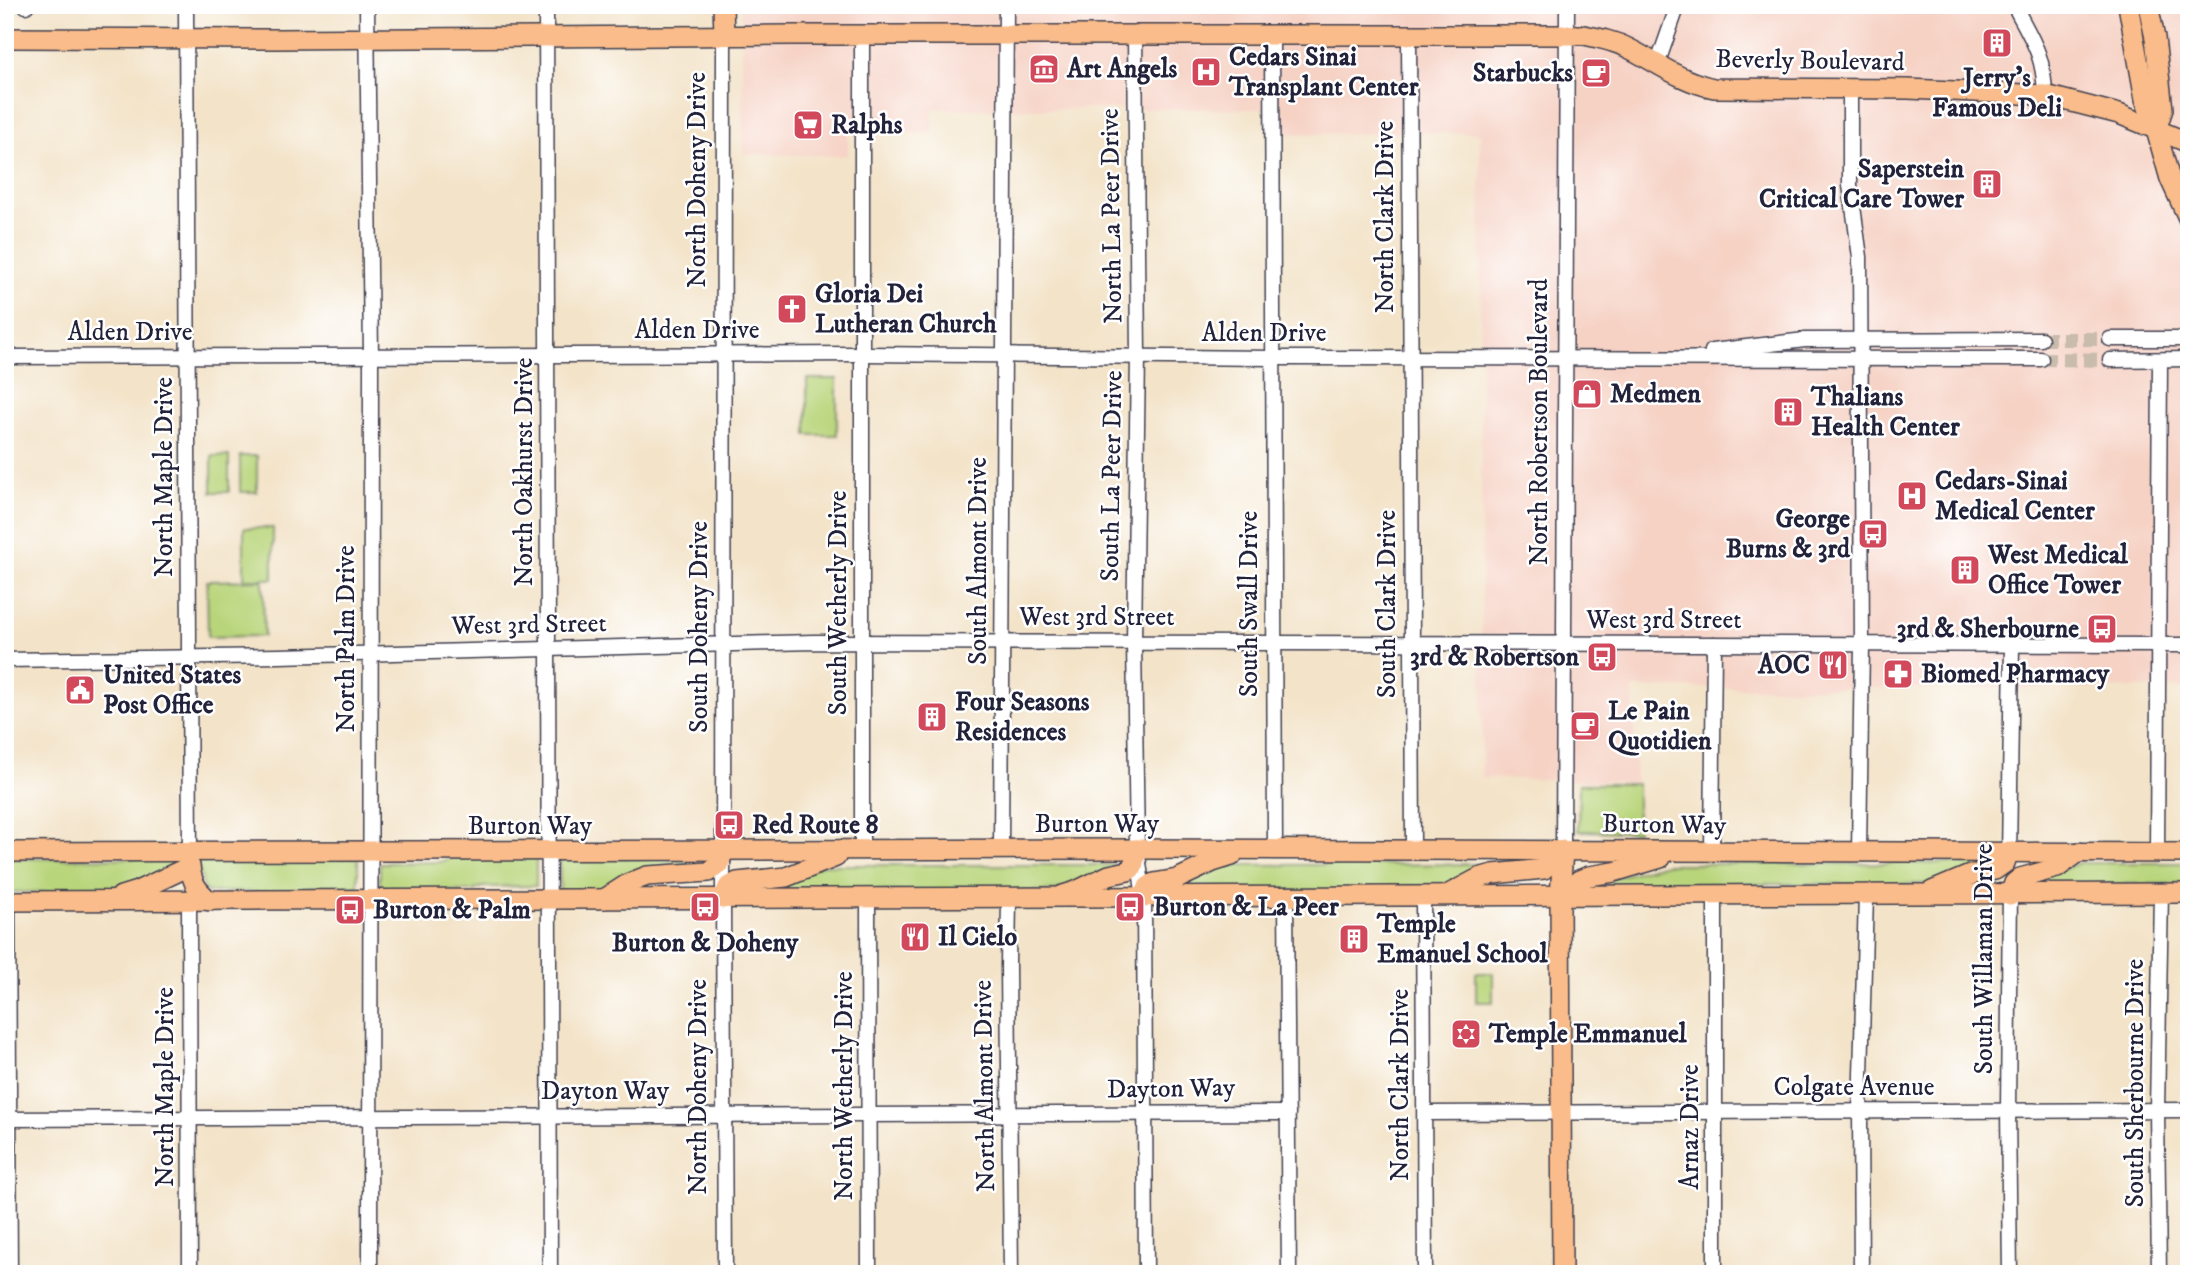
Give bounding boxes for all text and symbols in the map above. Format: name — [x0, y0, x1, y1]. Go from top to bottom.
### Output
building icon: Jerry's Famous Deli — [1980, 26, 2014, 60]
place label: Cedars Sinai Transplant Center — [1228, 41, 1419, 104]
street label: Beverly Boulevard — [1715, 43, 1905, 79]
museum icon: Art Angels — [1027, 52, 1061, 86]
place label: Art Angels — [1066, 53, 1177, 86]
hospital icon: Cedars Sinai Transplant Center — [1189, 55, 1223, 89]
cafe icon: Starbucks — [1579, 56, 1613, 90]
place label: Starbucks — [1473, 57, 1573, 90]
place label: Jerry's Famous Deli — [1932, 62, 2062, 125]
street label: North Doheny Drive — [681, 72, 714, 288]
supermarket icon: Ralphs — [791, 108, 825, 142]
street label: North La Peer Drive — [1094, 108, 1130, 324]
place label: Ralphs — [831, 109, 903, 142]
street label: North Clark Drive — [1369, 121, 1402, 313]
place label: Saperstein Critical Care Tower — [1759, 153, 1964, 216]
building icon: Saperstein Critical Care Tower — [1970, 167, 2004, 201]
place label: Gloria Dei Lutheran Church — [815, 278, 997, 341]
street label: North Robertson Boulevard — [1523, 278, 1556, 566]
church icon: Gloria Dei Lutheran Church — [775, 292, 809, 326]
street label: Alden Drive — [634, 314, 760, 347]
street label: Alden Drive — [67, 316, 193, 349]
street label: Alden Drive — [1201, 317, 1327, 350]
street label: North Oakhurst Drive — [508, 357, 541, 587]
street label: South La Peer Drive — [1094, 370, 1130, 582]
street label: North Maple Drive — [148, 377, 181, 577]
shop icon: Medmen — [1570, 377, 1604, 411]
place label: Medmen — [1610, 378, 1701, 411]
place label: Thalians Health Center — [1810, 381, 1960, 444]
building icon: Thalians Health Center — [1771, 395, 1805, 429]
street label: South Almont Drive — [962, 457, 995, 665]
place label: Cedars-Sinai Medical Center — [1935, 465, 2095, 528]
hospital icon: Cedars-Sinai Medical Center — [1895, 479, 1929, 513]
street label: South Wetherly Drive — [822, 490, 855, 716]
place label: George Burns & 3rd — [1726, 503, 1851, 566]
street label: South Clark Drive — [1371, 510, 1404, 698]
street label: South Swall Drive — [1233, 511, 1266, 697]
bus stop icon: George Burns & 3rd — [1856, 517, 1890, 551]
street label: South Doheny Drive — [683, 521, 716, 733]
place label: West Medical Office Tower — [1987, 539, 2129, 602]
street label: North Palm Drive — [330, 545, 363, 733]
building icon: West Medical Office Tower — [1948, 553, 1982, 587]
street label: West 3rd Street — [1018, 601, 1175, 634]
street label: West 3rd Street — [1585, 604, 1742, 637]
street label: West 3rd Street — [450, 607, 607, 643]
bus stop icon: 3rd & Sherbourne — [2085, 612, 2119, 646]
place label: 3rd & Sherbourne — [1897, 613, 2079, 646]
bus stop icon: 3rd & Robertson — [1585, 640, 1619, 674]
place label: 3rd & Robertson — [1410, 641, 1579, 674]
restaurant icon: AOC — [1816, 648, 1850, 682]
place label: AOC — [1757, 649, 1810, 682]
pharmacy icon: Biomed Pharmacy — [1881, 657, 1915, 691]
place label: Biomed Pharmacy — [1921, 658, 2110, 691]
place label: United States Post Office — [103, 659, 241, 722]
public building icon: United States Post Office — [63, 673, 97, 707]
place label: Four Seasons Residences — [955, 686, 1090, 749]
place label: Le Pain Quotidien — [1608, 695, 1712, 758]
building icon: Four Seasons Residences — [915, 700, 949, 734]
cafe icon: Le Pain Quotidien — [1568, 709, 1602, 743]
street label: Burton Way — [1602, 807, 1727, 843]
bus stop icon: Red Route 8 — [712, 808, 746, 842]
street label: Burton Way — [1035, 808, 1160, 841]
place label: Red Route 8 — [752, 809, 879, 842]
street label: Burton Way — [468, 810, 593, 843]
street label: South Willaman Drive — [1968, 843, 2001, 1075]
bus stop icon: Burton & Doheny — [688, 890, 722, 924]
bus stop icon: Burton & La Peer — [1113, 890, 1147, 924]
place label: Burton & La Peer — [1153, 891, 1339, 924]
bus stop icon: Burton & Palm — [333, 893, 367, 927]
place label: Burton & Palm — [373, 894, 531, 927]
place label: Temple Emanuel School — [1376, 908, 1549, 971]
restaurant icon: Il Cielo — [898, 920, 932, 954]
place label: Il Cielo — [938, 921, 1017, 954]
building icon: Temple Emanuel School — [1337, 922, 1371, 956]
place label: Burton & Doheny — [612, 927, 799, 960]
street label: South Sherbourne Drive — [2119, 959, 2152, 1207]
street label: North Wetherly Drive — [828, 971, 861, 1201]
street label: North Doheny Drive — [682, 979, 715, 1195]
street label: North Almont Drive — [967, 980, 1003, 1192]
street label: North Maple Drive — [149, 987, 182, 1187]
street label: North Clark Drive — [1384, 989, 1417, 1181]
synagogue icon: Temple Emmanuel — [1449, 1017, 1483, 1051]
place label: Temple Emmanuel — [1488, 1018, 1688, 1051]
street label: Arnaz Drive — [1674, 1064, 1707, 1190]
street label: Dayton Way — [1107, 1071, 1236, 1107]
street label: Colgate Avenue — [1774, 1071, 1934, 1104]
street label: Dayton Way — [541, 1075, 670, 1108]

